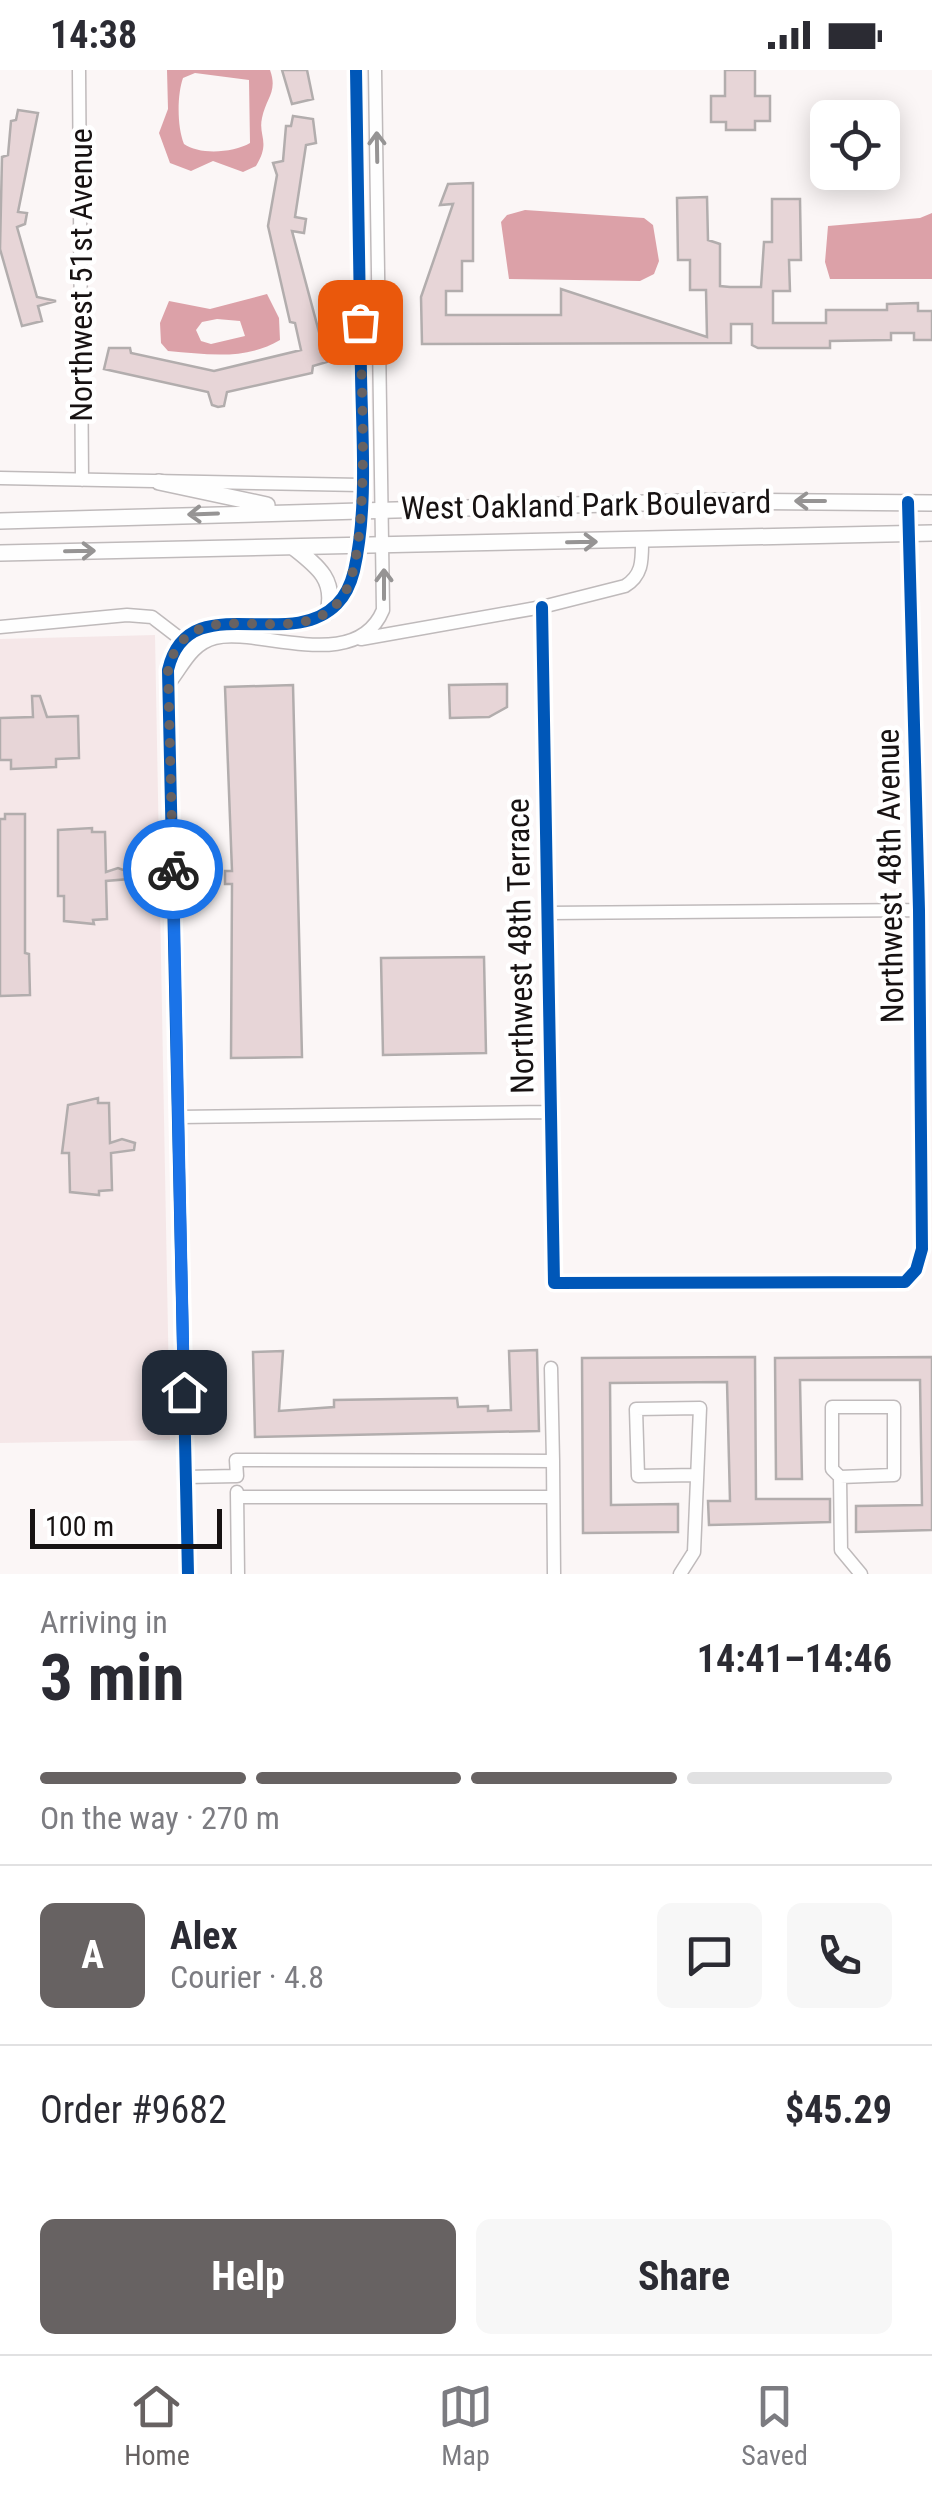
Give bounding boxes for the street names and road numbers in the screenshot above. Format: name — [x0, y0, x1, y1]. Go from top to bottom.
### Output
street label: Northwest 51st Avenue — [62, 128, 100, 422]
street label: West Oakland Park Boulevard — [401, 483, 771, 527]
street label: Northwest 48th Avenue — [868, 728, 912, 1024]
street label: Northwest 48th Terrace — [498, 798, 542, 1094]

